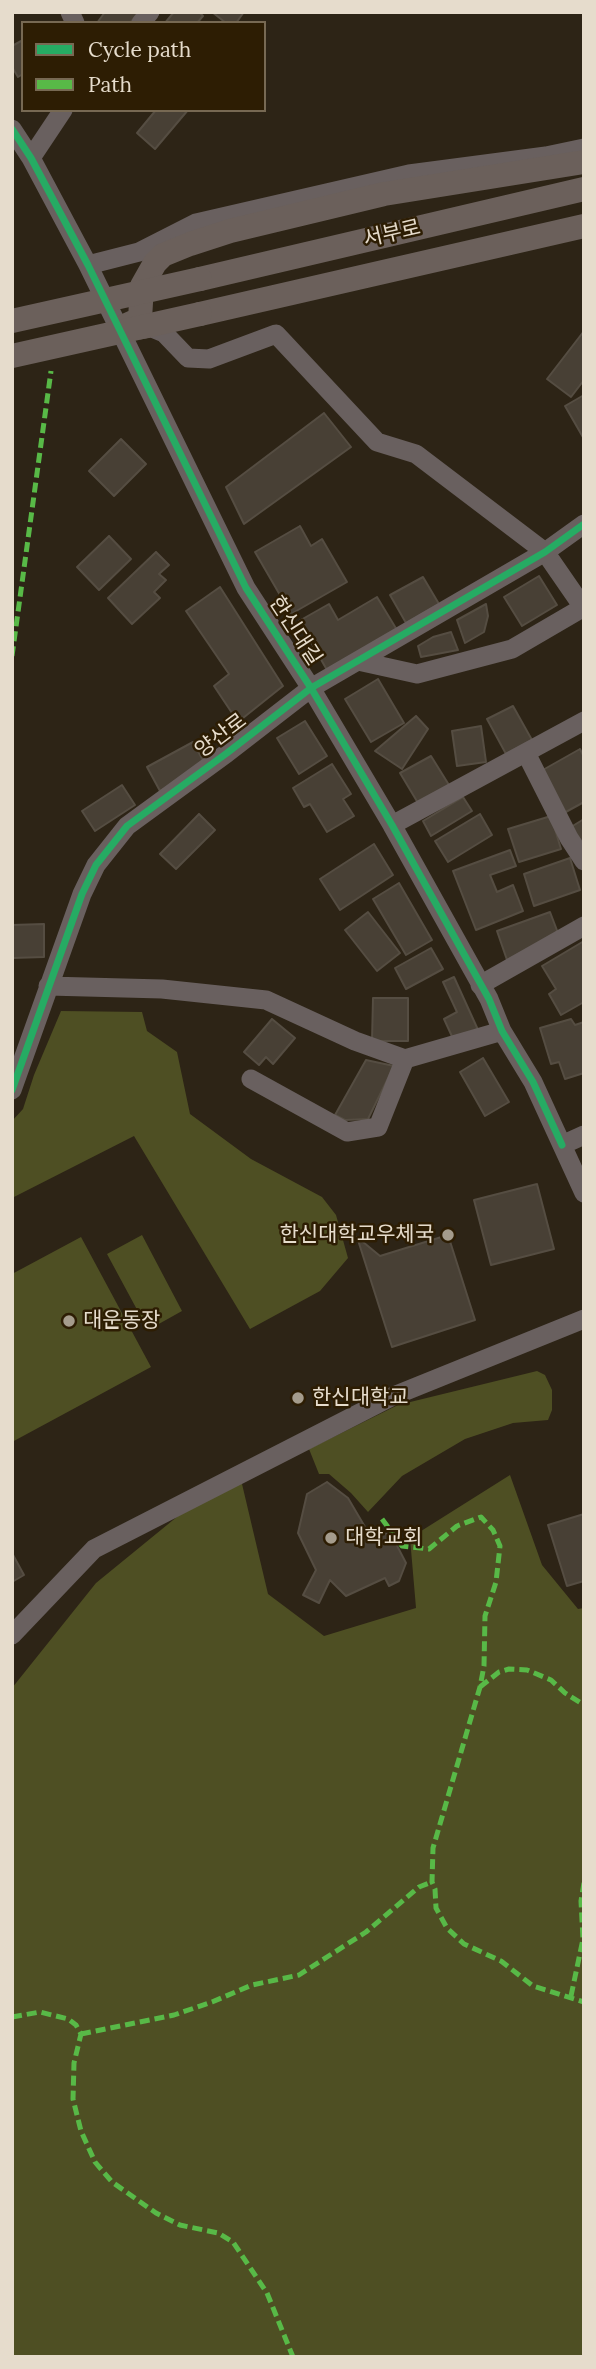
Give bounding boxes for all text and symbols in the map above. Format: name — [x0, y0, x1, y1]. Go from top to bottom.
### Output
legend — [21, 21, 266, 112]
text: Cycle path — [88, 36, 191, 63]
text: Path — [88, 71, 132, 98]
street label: 서부로 — [361, 215, 423, 253]
street label: 한신대길 — [263, 592, 327, 670]
street label: 양산로 — [190, 708, 252, 764]
place label: 한신대학교우체국 — [279, 1222, 434, 1248]
marker: 한신대학교우체국 — [440, 1227, 456, 1243]
place label: 대운동장 — [83, 1308, 160, 1334]
marker: 대운동장 — [61, 1313, 77, 1329]
place label: 한신대학교 — [312, 1385, 409, 1411]
marker: 한신대학교 — [290, 1390, 306, 1406]
place label: 대학교회 — [345, 1525, 422, 1551]
marker: 대학교회 — [323, 1530, 339, 1546]

